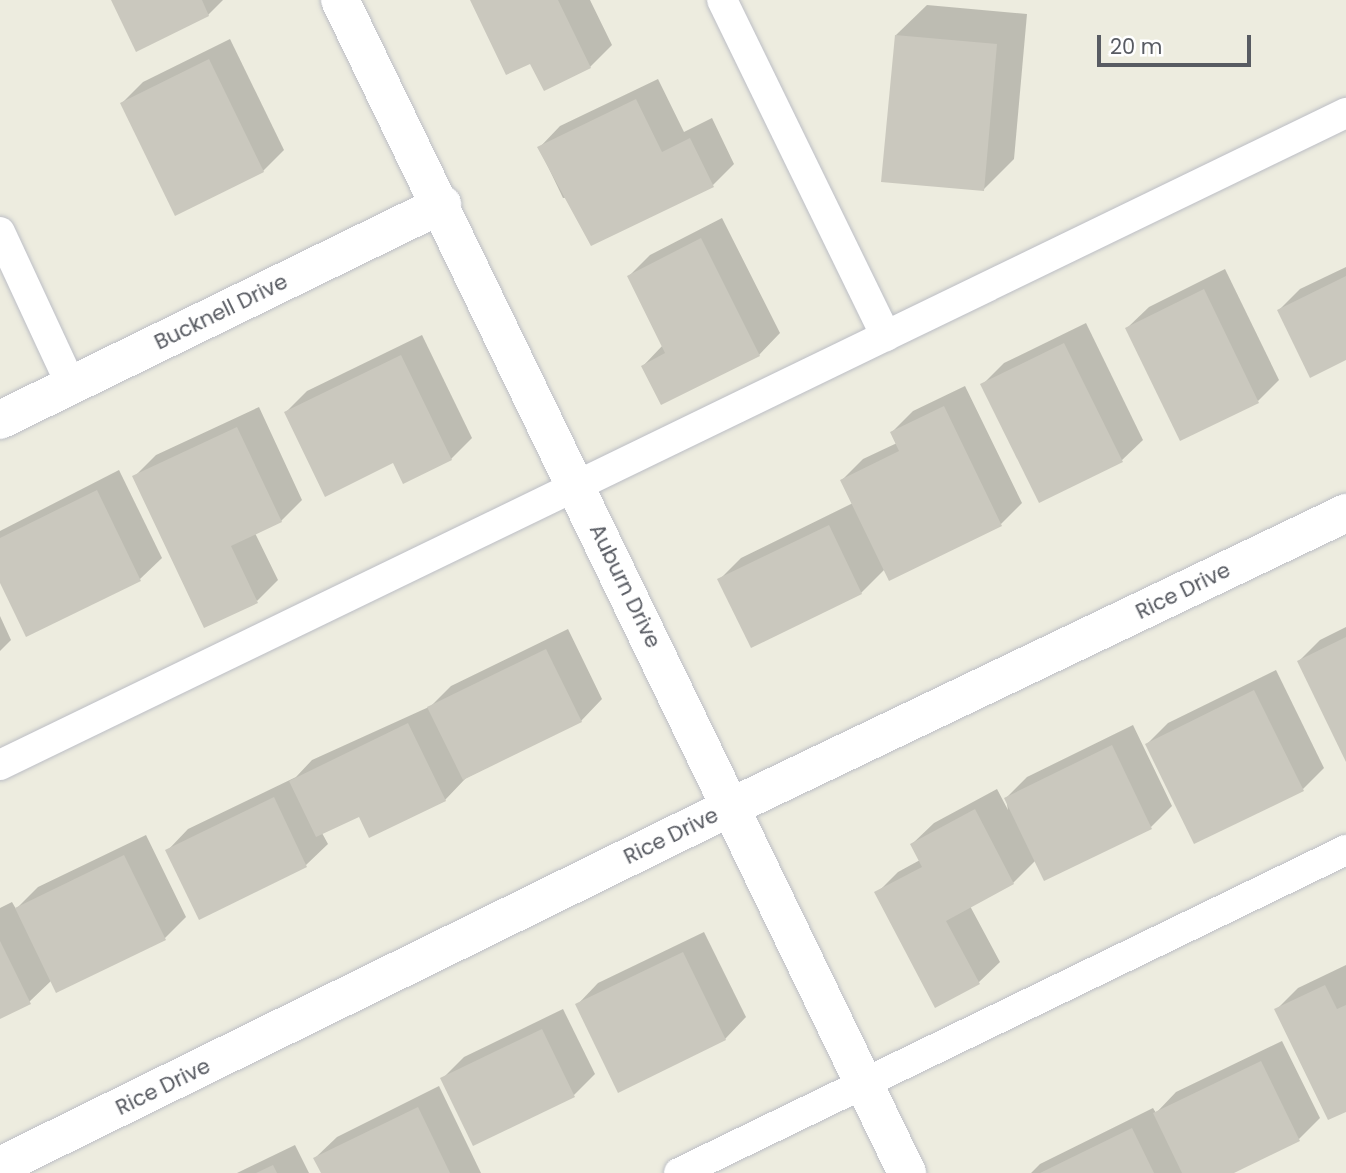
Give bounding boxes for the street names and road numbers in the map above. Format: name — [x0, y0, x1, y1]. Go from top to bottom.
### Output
street label: Bucknell Drive — [150, 269, 292, 355]
street label: Auburn Drive — [584, 520, 666, 652]
street label: Rice Drive — [1132, 557, 1234, 625]
street label: Rice Drive — [620, 802, 722, 870]
street label: Rice Drive — [112, 1053, 214, 1121]

